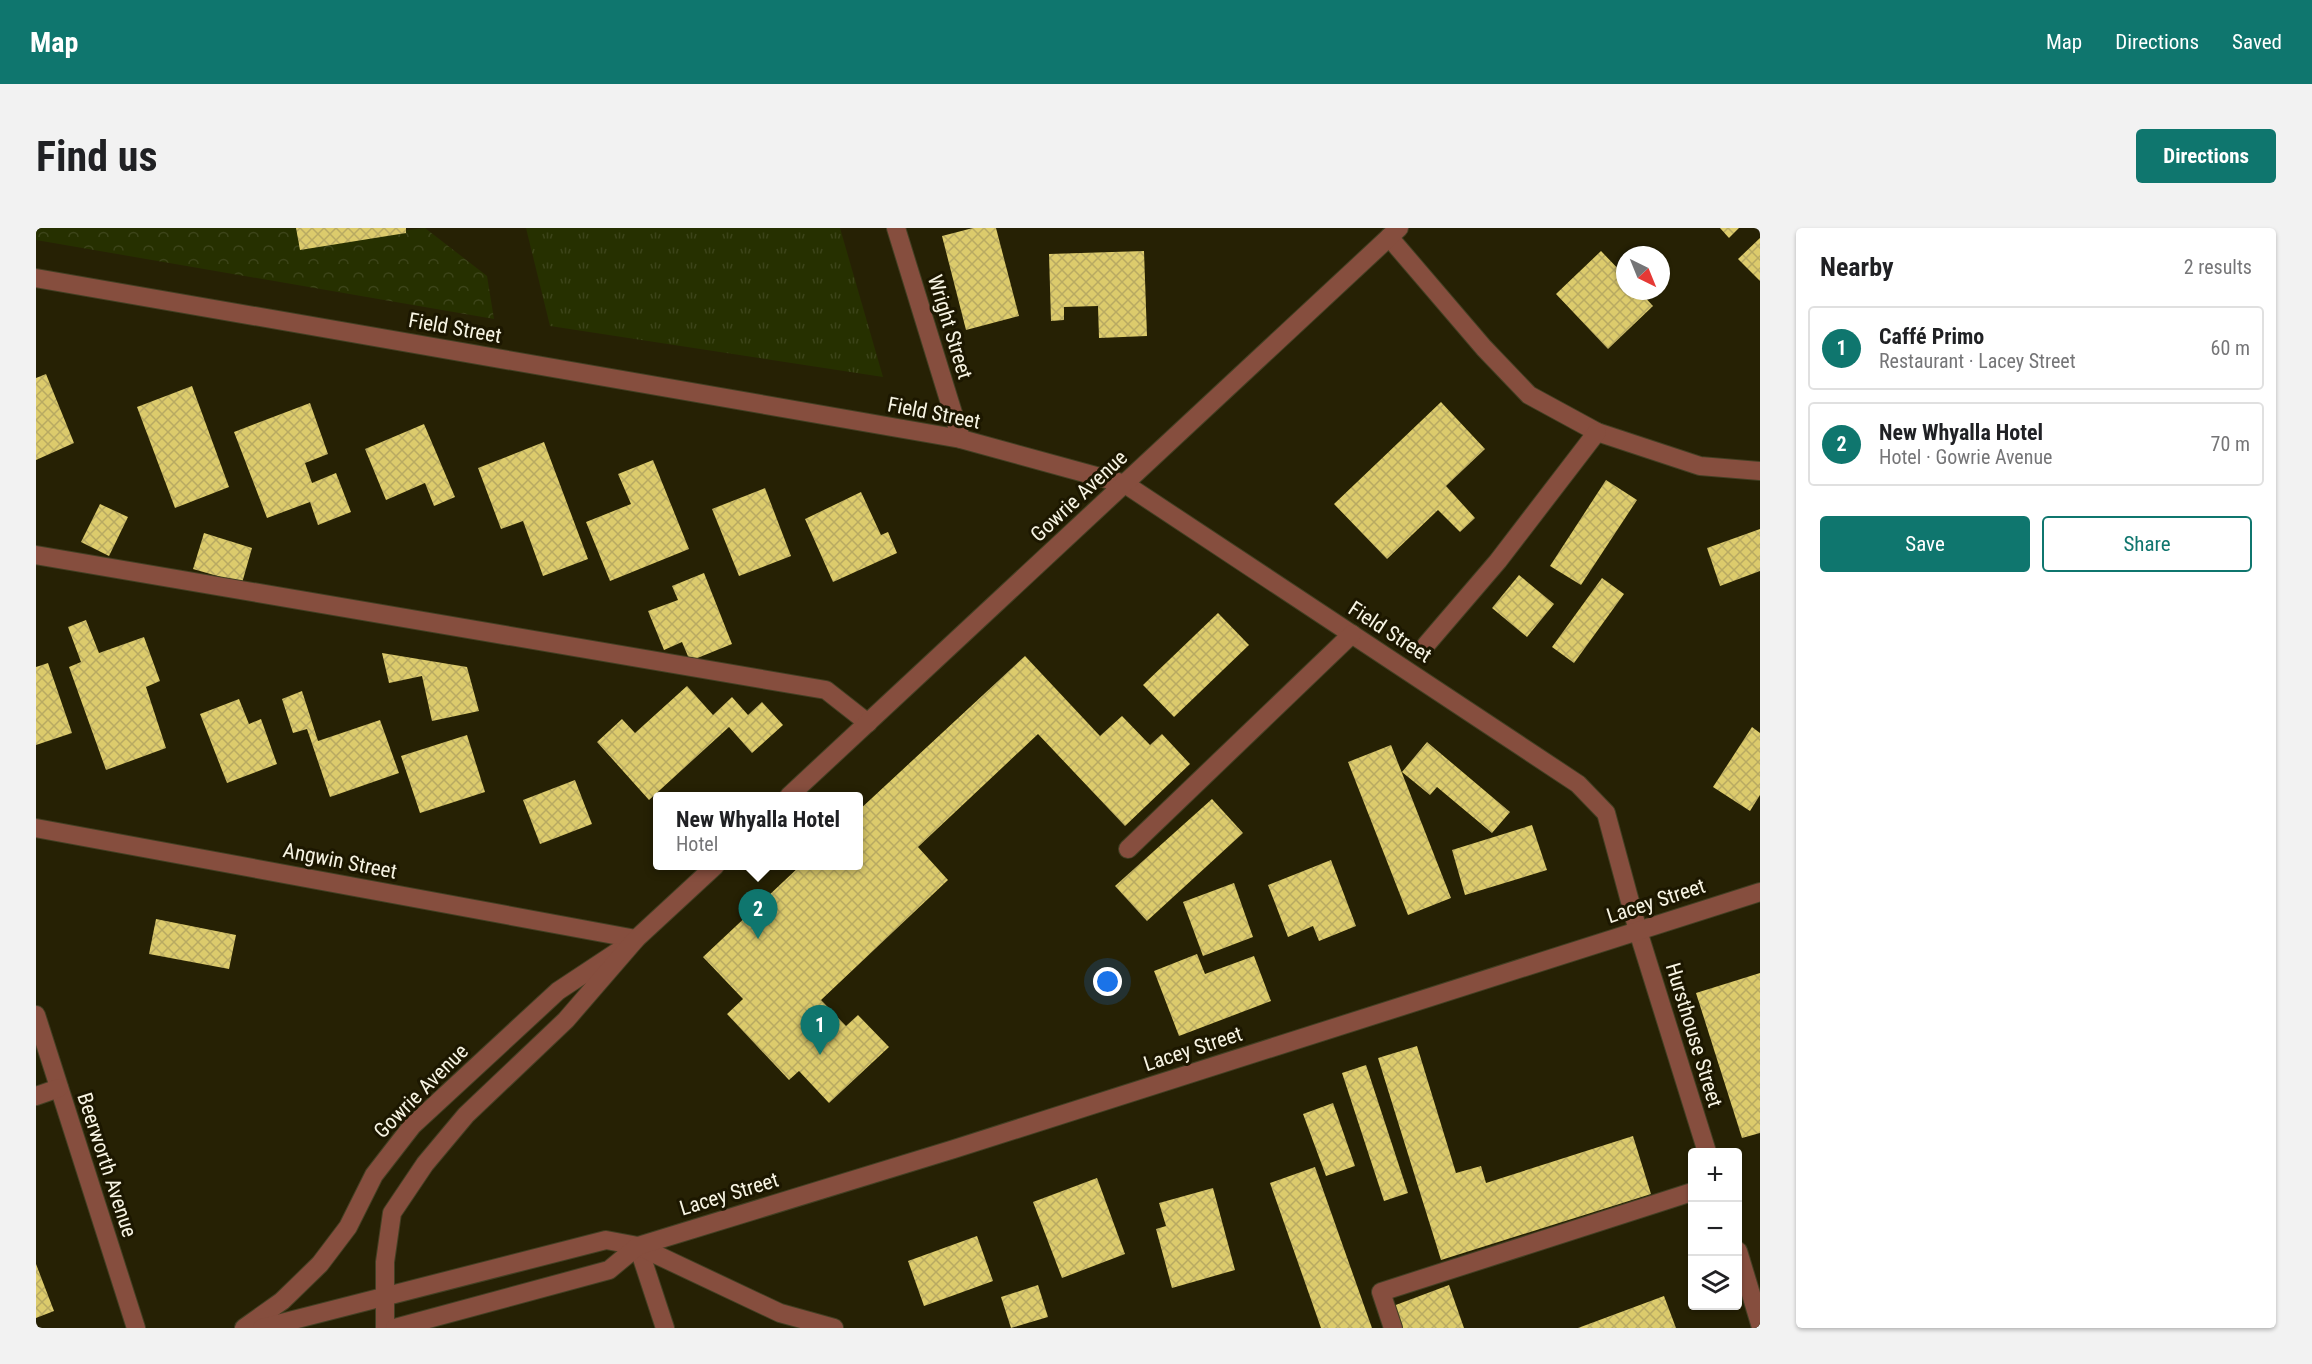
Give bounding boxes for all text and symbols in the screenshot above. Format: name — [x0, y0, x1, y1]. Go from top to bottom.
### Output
text: Map — [30, 26, 78, 59]
text: Map — [2046, 30, 2082, 54]
text: Directions — [2115, 30, 2199, 54]
text: Saved — [2232, 30, 2282, 54]
button: Directions — [2136, 129, 2276, 183]
text: Find us — [36, 132, 157, 181]
north arrow — [1616, 246, 1670, 300]
text: Nearby — [1820, 252, 1894, 282]
text: 2 results — [2184, 255, 2252, 279]
street label: Wright Street — [923, 272, 977, 382]
street label: Field Street — [407, 308, 503, 348]
text: Caffé Primo — [1879, 324, 1984, 349]
text: 1 — [1836, 336, 1847, 360]
text: 60 m — [2211, 336, 2250, 360]
text: Restaurant · Lacey Street — [1879, 349, 2076, 373]
street label: Field Street — [886, 392, 982, 434]
text: New Whyalla Hotel — [1879, 420, 2043, 445]
text: 2 — [1836, 432, 1847, 456]
text: 70 m — [2211, 432, 2250, 456]
street label: Gowrie Avenue — [1026, 445, 1132, 547]
text: Hotel · Gowrie Avenue — [1879, 445, 2052, 469]
button: Save — [1820, 516, 2030, 572]
button: Share — [2042, 516, 2252, 572]
street label: Field Street — [1344, 596, 1436, 668]
popup — [653, 792, 863, 870]
text: New Whyalla Hotel — [676, 807, 840, 832]
text: Hotel — [676, 832, 718, 856]
street label: Angwin Street — [281, 838, 399, 884]
street label: Lacey Street — [1604, 874, 1708, 928]
pin: 2 — [738, 890, 778, 939]
street label: Hursthouse Street — [1661, 960, 1727, 1110]
your location — [1093, 967, 1122, 996]
pin: 1 — [800, 1006, 840, 1055]
street label: Lacey Street — [1141, 1022, 1245, 1076]
street label: Gowrie Avenue — [369, 1039, 473, 1143]
street label: Beerworth Avenue — [72, 1090, 142, 1240]
map controls — [1688, 1148, 1742, 1310]
button: + — [1688, 1148, 1742, 1202]
street label: Lacey Street — [677, 1168, 781, 1220]
button: − — [1688, 1202, 1742, 1256]
button: layers — [1688, 1256, 1742, 1310]

